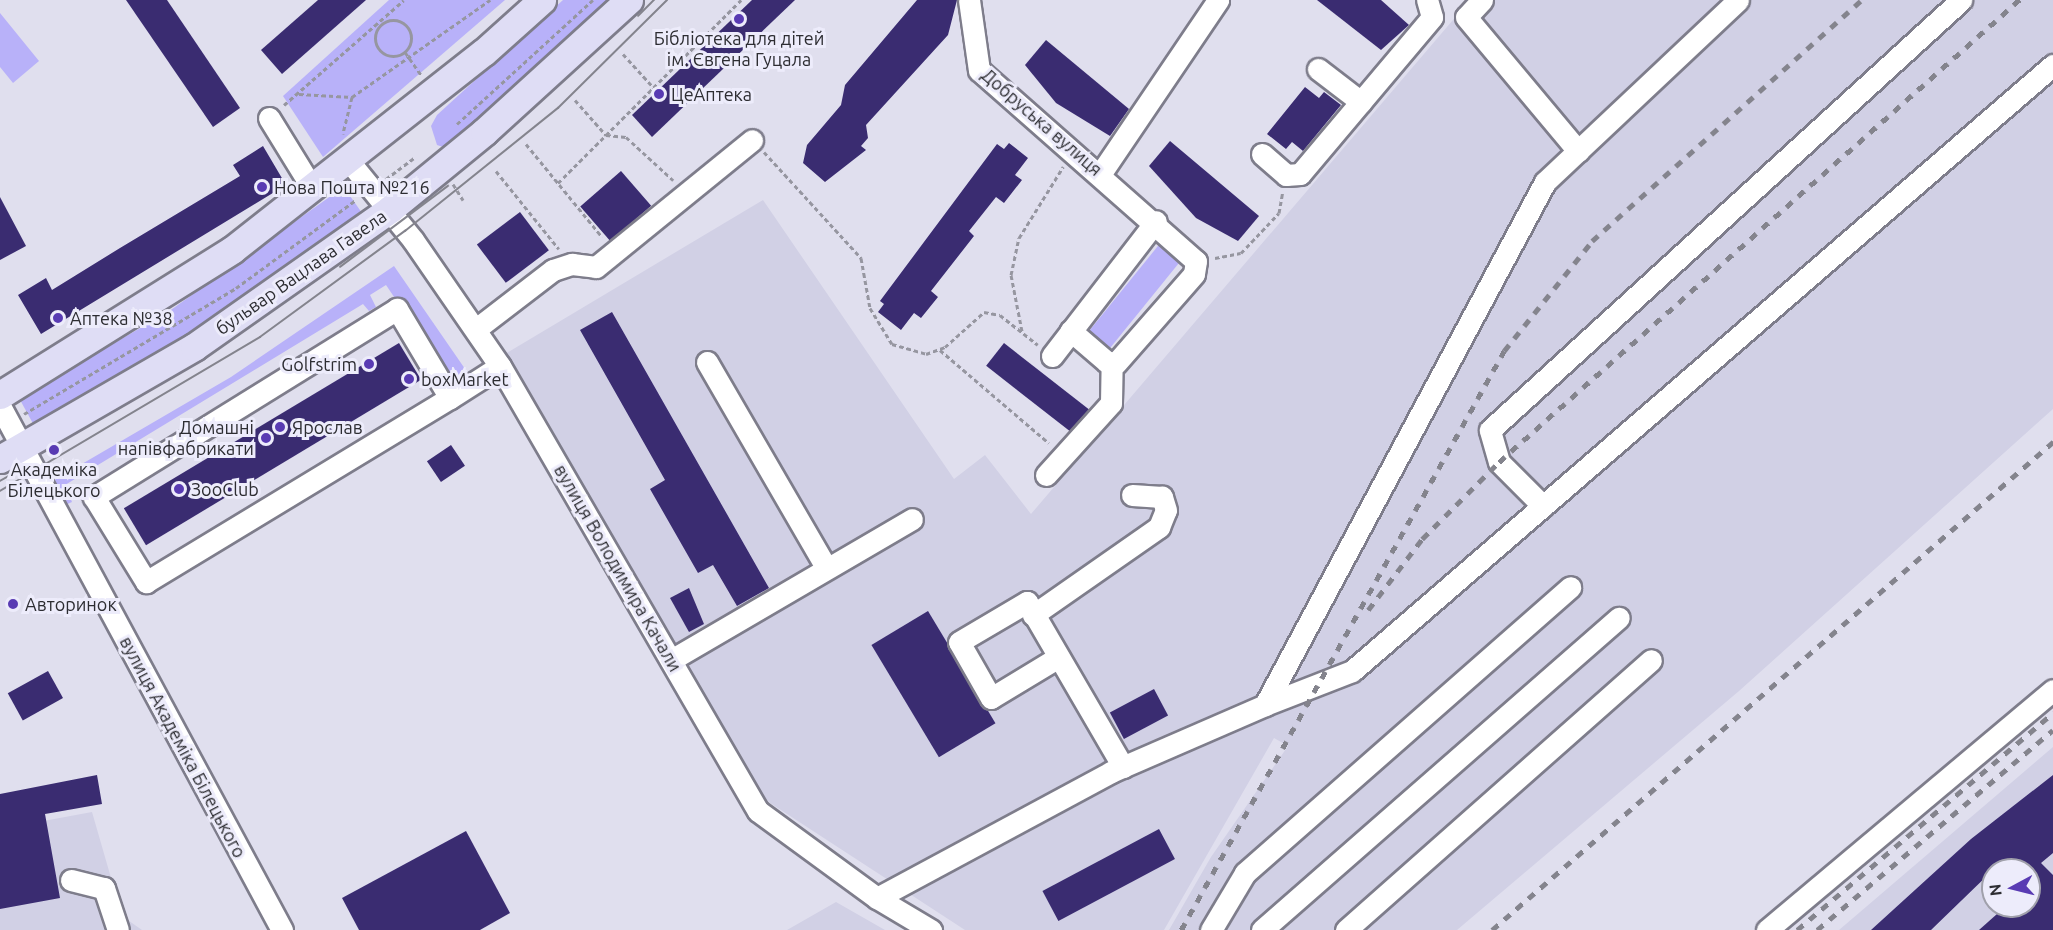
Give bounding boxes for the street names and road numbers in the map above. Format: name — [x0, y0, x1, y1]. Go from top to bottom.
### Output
street label: Добруська вулиця — [977, 64, 1107, 180]
street label: бульвар Вацлава Гавела — [211, 205, 391, 339]
street label: вулиця Володимира Качали — [550, 461, 686, 675]
street label: вулиця Академіка Білецького — [115, 633, 251, 861]

